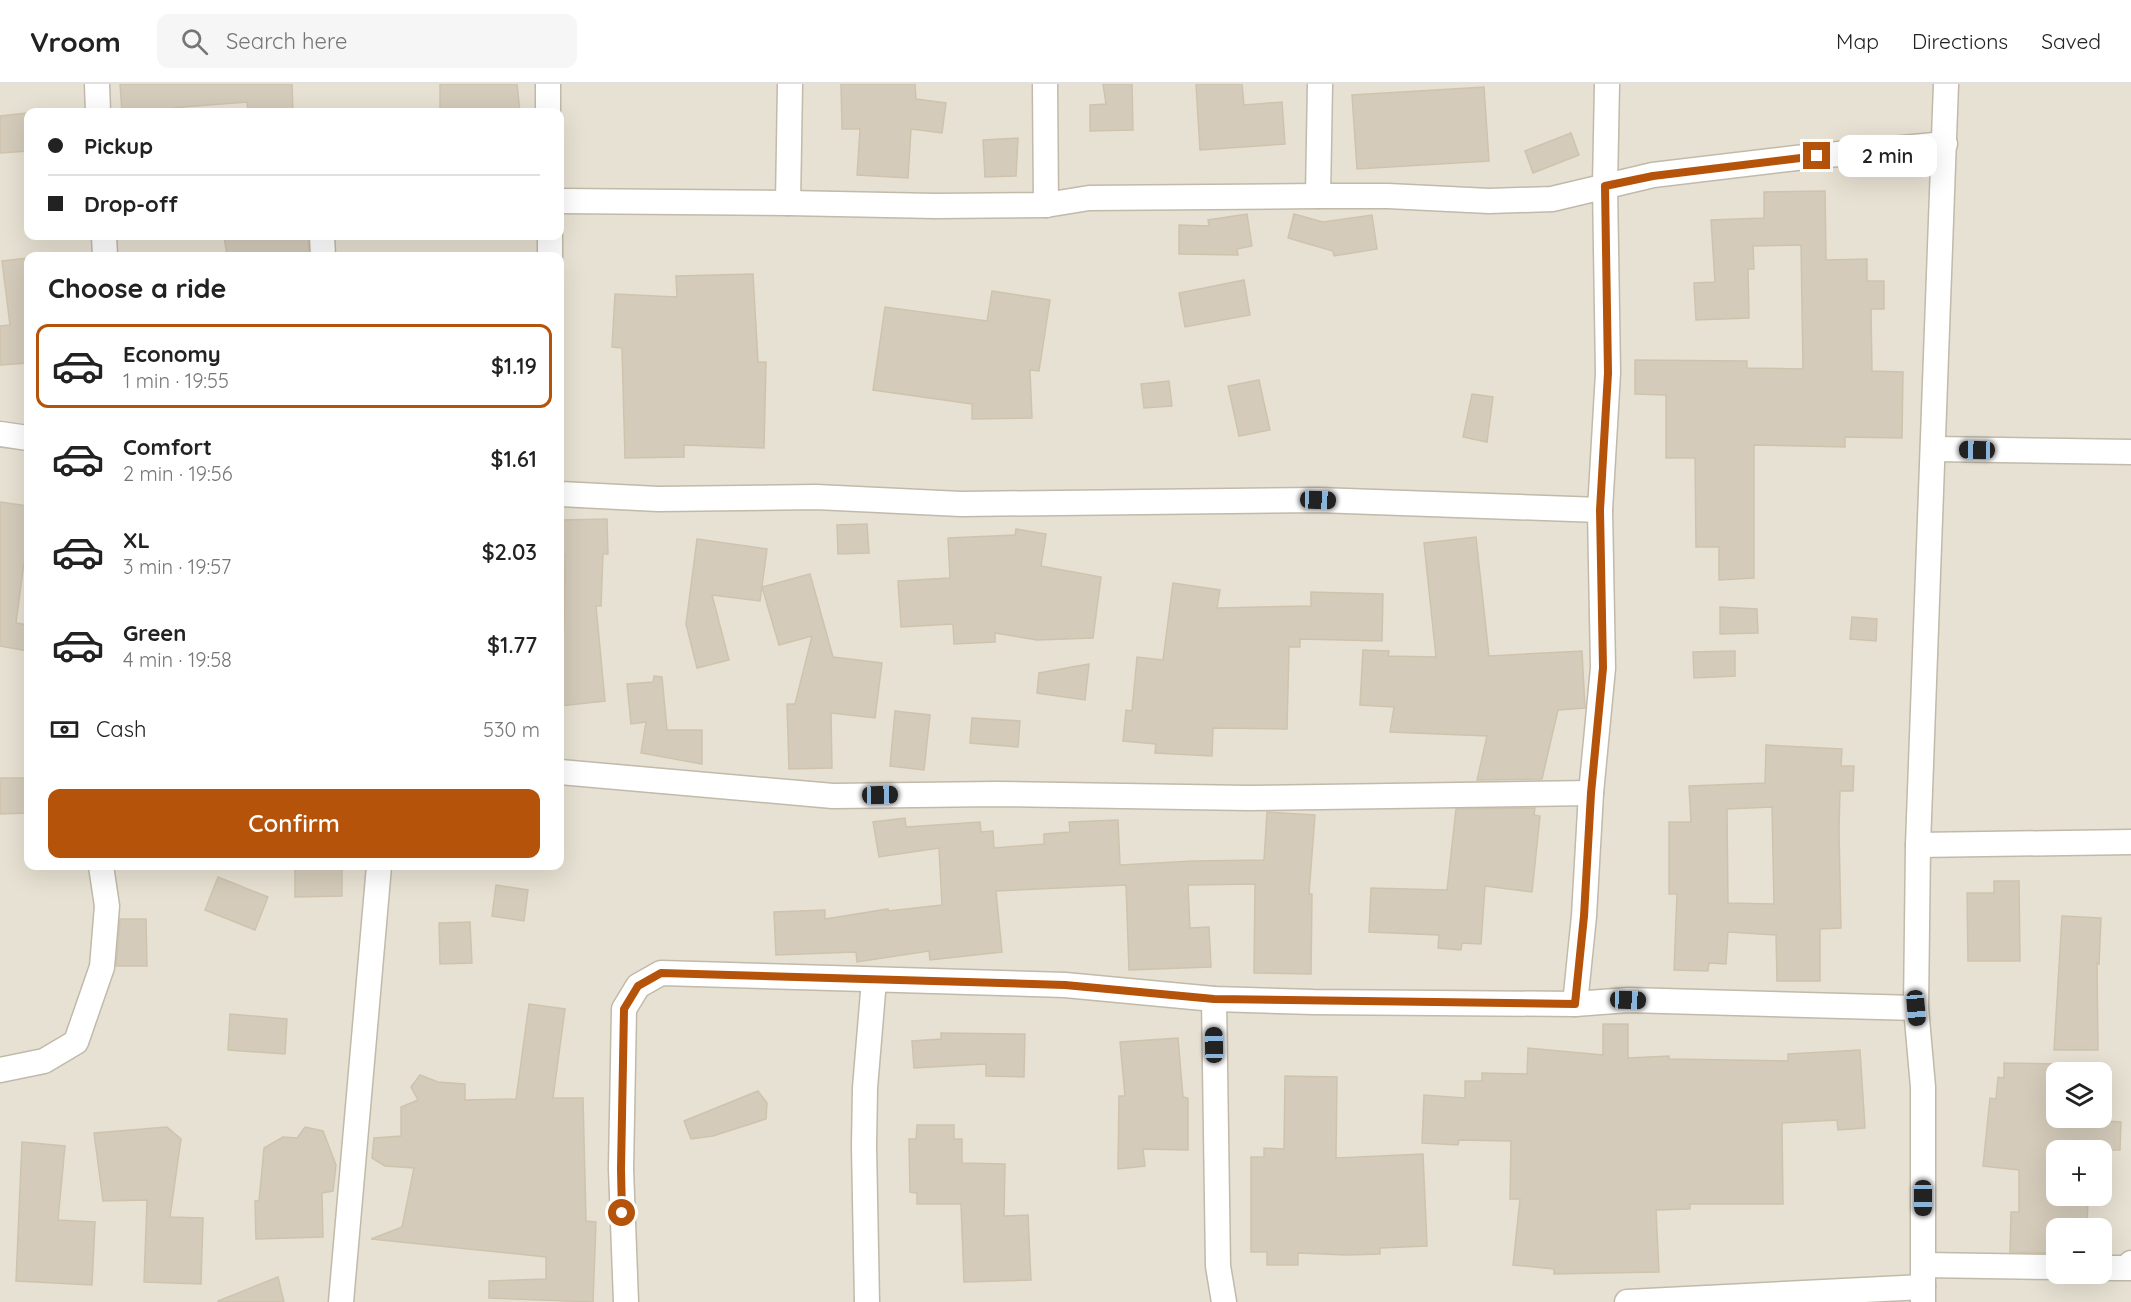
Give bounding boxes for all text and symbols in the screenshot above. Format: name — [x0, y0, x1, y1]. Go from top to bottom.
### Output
search box — [157, 14, 577, 68]
text: Vroom — [30, 24, 121, 59]
icon: search — [178, 25, 211, 58]
text: Search here — [226, 27, 347, 55]
text: Map — [1836, 28, 1879, 54]
text: Directions — [1912, 28, 2008, 54]
text: Saved — [2041, 28, 2101, 54]
text: Pickup — [84, 132, 153, 160]
callout: 2 min — [1838, 135, 1937, 177]
route end — [1803, 142, 1830, 169]
text: 2 min — [1862, 143, 1913, 168]
text: Drop-off — [84, 190, 178, 218]
text: Choose a ride — [48, 271, 226, 305]
icon: car — [51, 339, 105, 393]
text: Economy — [123, 340, 221, 368]
text: $1.19 — [491, 352, 537, 380]
text: 1 min · 19:55 — [123, 368, 229, 393]
icon: car — [51, 432, 105, 486]
text: Comfort — [123, 433, 212, 461]
car — [1959, 441, 1995, 459]
text: $1.61 — [491, 445, 537, 473]
text: 2 min · 19:56 — [123, 461, 232, 486]
car — [1300, 490, 1336, 510]
icon: car — [51, 525, 105, 579]
text: XL — [123, 526, 150, 554]
text: $2.03 — [482, 538, 537, 566]
text: 3 min · 19:57 — [123, 554, 231, 579]
icon: car — [51, 618, 105, 672]
text: Green — [123, 619, 186, 647]
text: $1.77 — [487, 631, 537, 659]
text: 4 min · 19:58 — [123, 647, 232, 672]
icon: cash — [48, 713, 81, 746]
text: Cash — [96, 715, 147, 743]
text: 530 m — [483, 717, 540, 742]
car — [862, 786, 898, 804]
button: Confirm — [48, 789, 540, 858]
car — [1905, 989, 1927, 1027]
car — [1610, 990, 1646, 1010]
car — [1205, 1027, 1223, 1063]
map controls — [2046, 1062, 2112, 1284]
button: layers — [2046, 1062, 2112, 1128]
button: + — [2046, 1140, 2112, 1206]
car — [1914, 1180, 1932, 1216]
route start — [608, 1199, 635, 1226]
button: − — [2046, 1218, 2112, 1284]

